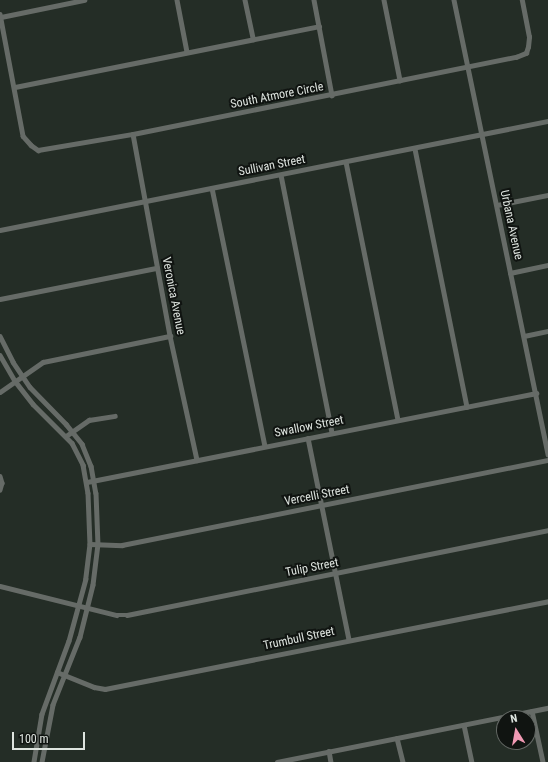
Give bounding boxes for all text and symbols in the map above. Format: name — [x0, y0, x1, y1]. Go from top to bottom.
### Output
street label: South Atmore Circle — [229, 80, 325, 112]
street label: Sullivan Street — [237, 152, 307, 180]
street label: Urbana Avenue — [497, 189, 525, 261]
street label: Veronica Avenue — [158, 256, 188, 336]
street label: Swallow Street — [273, 413, 345, 441]
street label: Vercelli Street — [283, 483, 351, 509]
street label: Tulip Street — [284, 556, 340, 580]
street label: Trumbull Street — [262, 624, 336, 654]
north arrow — [496, 710, 536, 750]
text: N — [509, 712, 518, 726]
scale bar — [14, 724, 87, 750]
text: 100 m — [19, 732, 49, 746]

